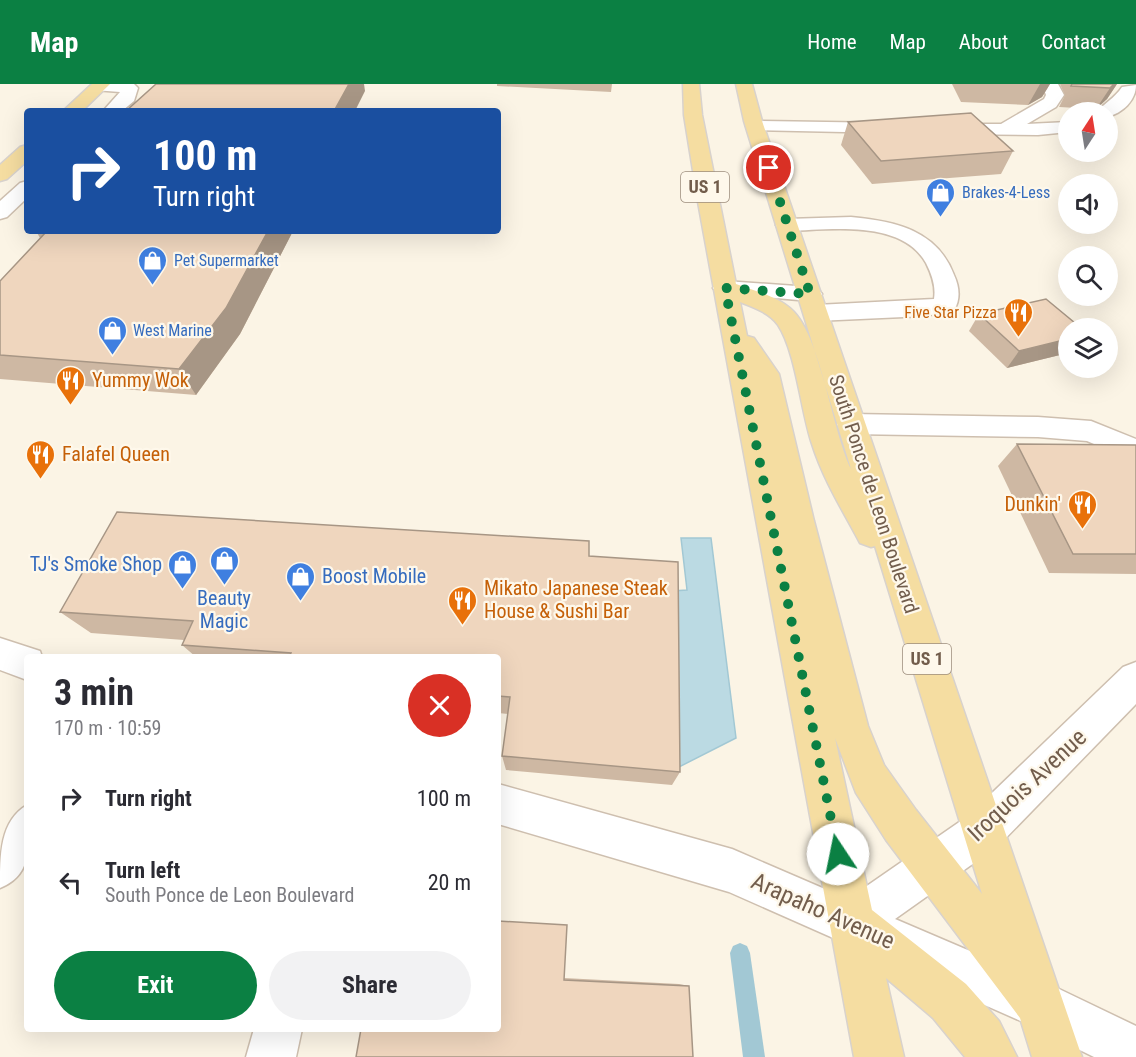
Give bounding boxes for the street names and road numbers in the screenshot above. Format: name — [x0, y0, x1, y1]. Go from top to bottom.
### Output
road number: US 1 — [681, 172, 729, 202]
street label: South Ponce de Leon Boulevard — [824, 372, 924, 616]
road number: US 1 — [903, 644, 951, 674]
street label: Iroquois Avenue — [962, 723, 1092, 847]
street label: Arapaho Avenue — [747, 867, 899, 955]

